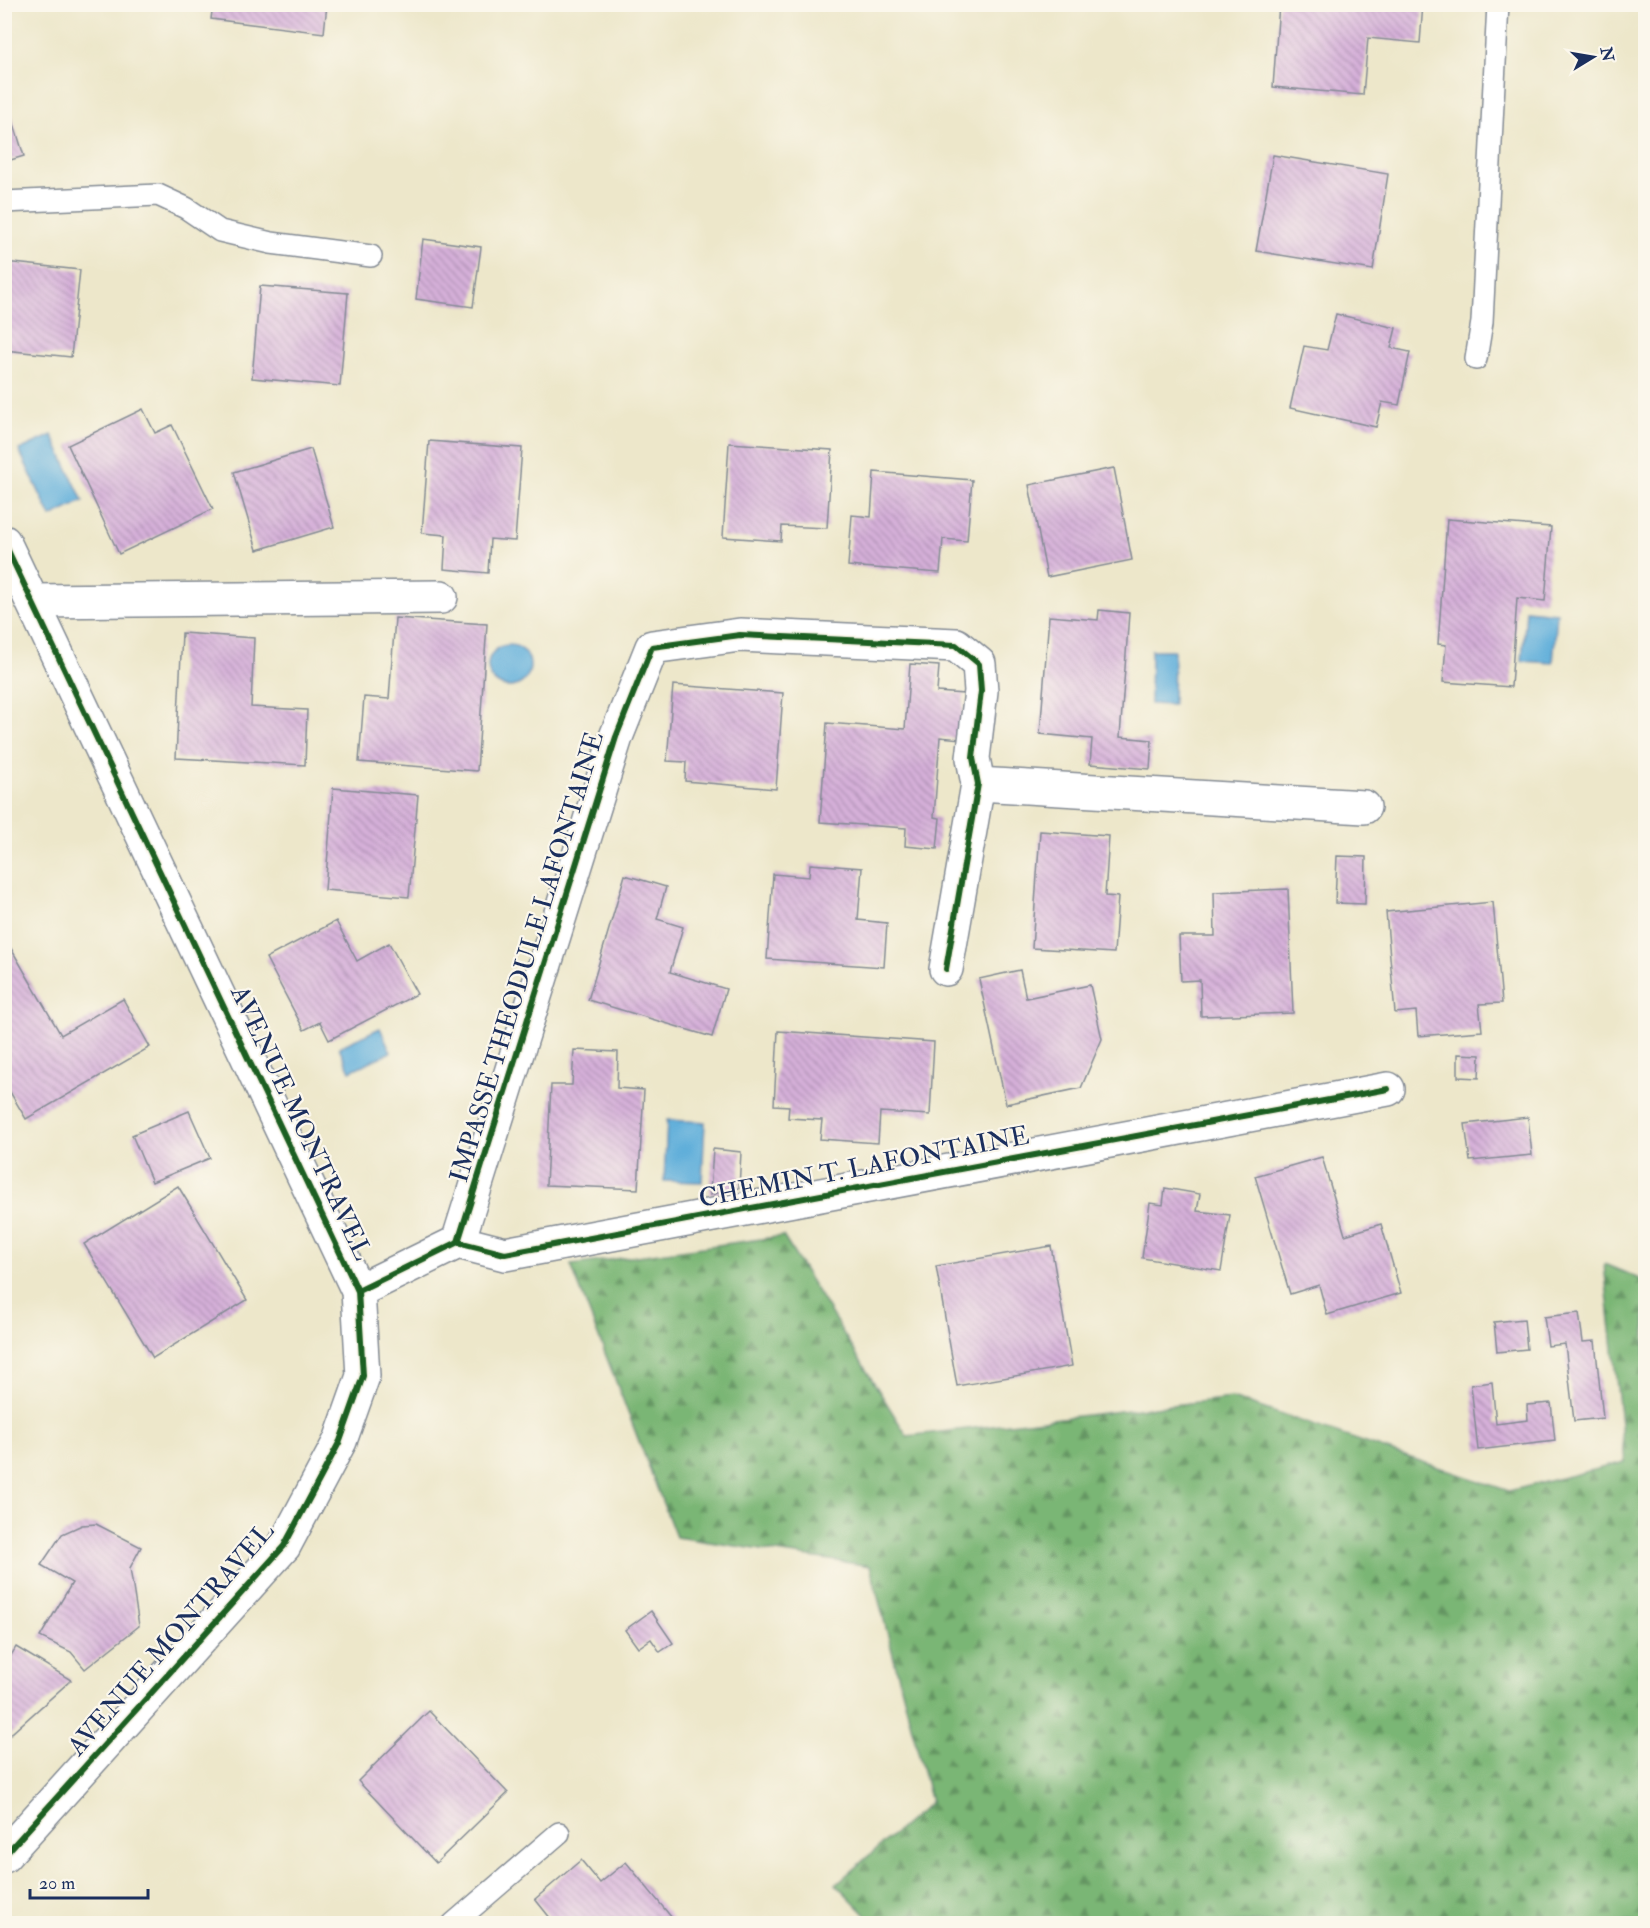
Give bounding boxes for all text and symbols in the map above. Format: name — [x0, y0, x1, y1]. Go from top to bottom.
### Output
north arrow — [1563, 27, 1623, 87]
text: N — [1595, 44, 1618, 64]
street label: IMPASSE THEODULE LAFONTAINE — [443, 728, 611, 1186]
street label: AVENUE MONTRAVEL — [223, 980, 379, 1265]
street label: CHEMIN T. LAFONTAINE — [696, 1119, 1032, 1215]
street label: AVENUE MONTRAVEL — [60, 1516, 281, 1763]
scale bar — [30, 1862, 148, 1900]
text: 20 m — [39, 1872, 75, 1895]

